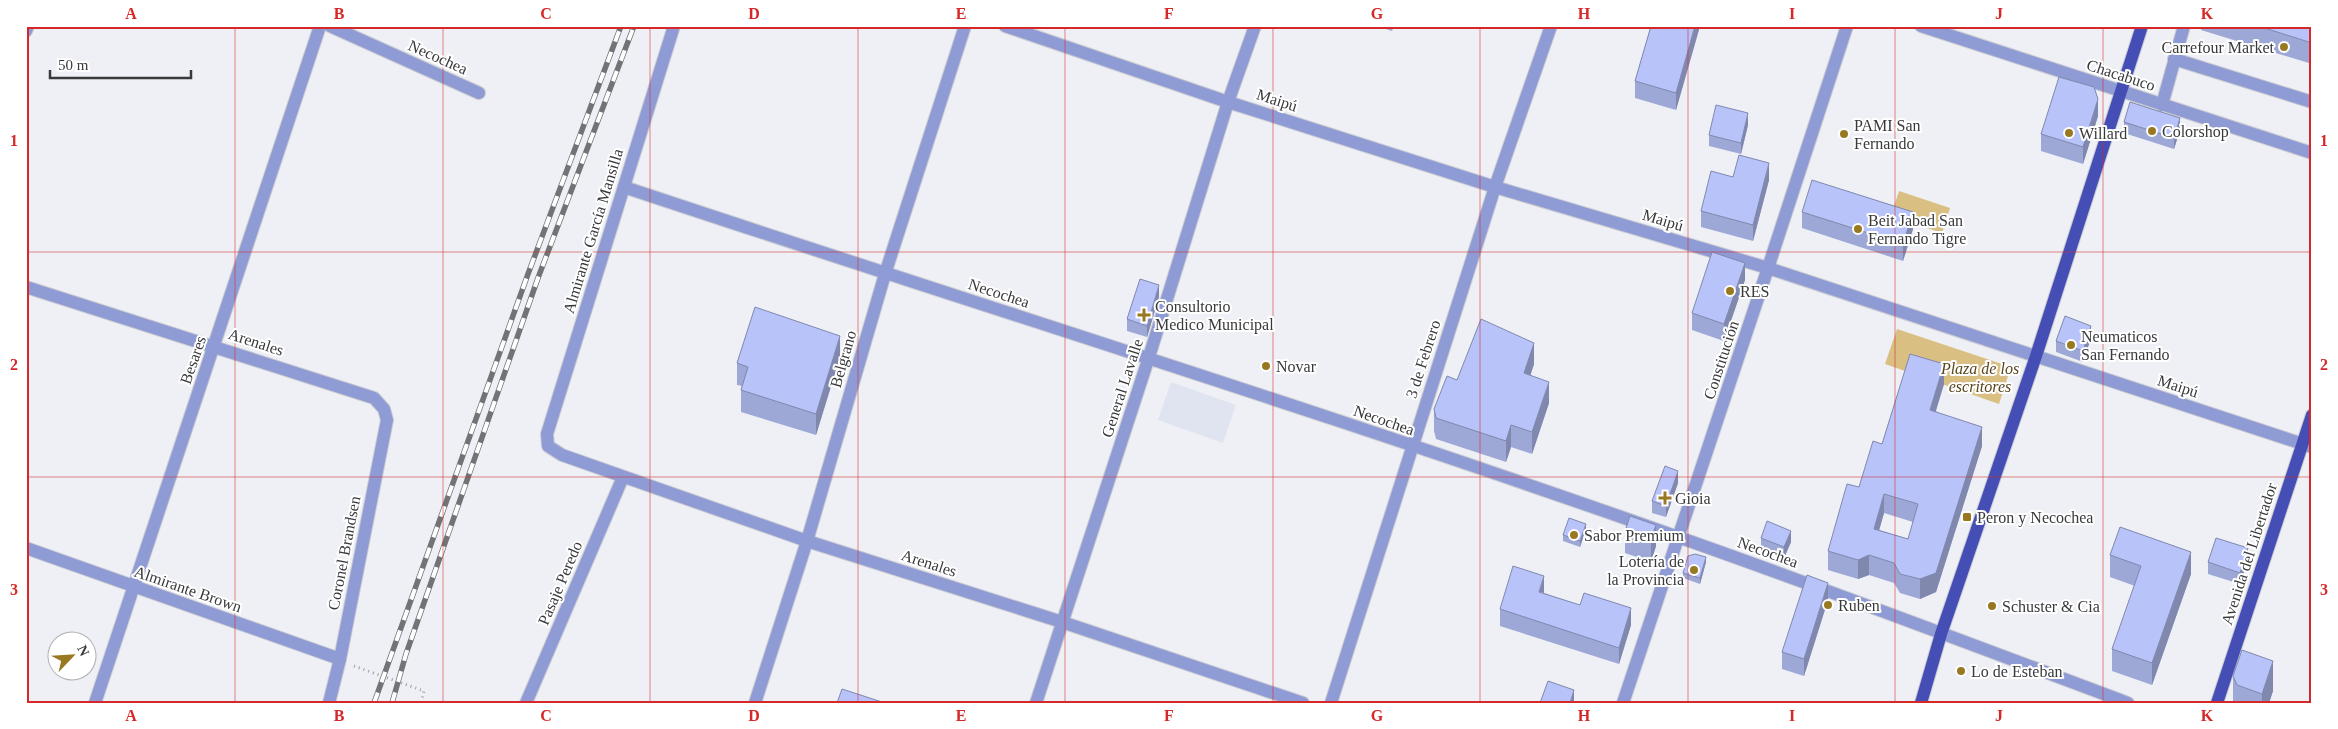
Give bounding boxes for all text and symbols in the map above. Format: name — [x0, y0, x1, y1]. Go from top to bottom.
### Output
text: A — [125, 5, 137, 22]
text: B — [334, 5, 345, 22]
text: C — [540, 5, 552, 22]
text: D — [748, 5, 760, 22]
text: E — [956, 5, 966, 22]
text: F — [1164, 5, 1174, 22]
text: G — [1371, 5, 1384, 22]
text: H — [1578, 5, 1591, 22]
text: I — [1789, 5, 1795, 22]
text: J — [1995, 5, 2003, 22]
text: K — [2201, 5, 2214, 22]
street label: Necochea — [406, 36, 470, 78]
place label: Carrefour Market — [2162, 39, 2275, 56]
marker: Carrefour Market — [2278, 41, 2290, 53]
scale bar — [50, 48, 191, 80]
street label: Chacabuco — [2085, 56, 2157, 94]
text: 50 m — [58, 57, 89, 73]
street label: Maipú — [1254, 85, 1299, 115]
place label: PAMI San Fernando — [1854, 117, 1921, 152]
place label: Colorshop — [2162, 123, 2229, 141]
place label: Willard — [2079, 125, 2127, 142]
marker: Colorshop — [2146, 125, 2158, 137]
marker: Willard — [2063, 127, 2075, 139]
marker: PAMI San Fernando — [1838, 128, 1850, 140]
text: 1 — [10, 132, 18, 149]
text: 1 — [2320, 132, 2328, 149]
street label: Almirante García Mansilla — [560, 147, 626, 315]
street label: Maipú — [1640, 206, 1685, 235]
place label: Beit Jabad San Fernando Tigre — [1868, 212, 1966, 248]
marker: Beit Jabad San Fernando Tigre — [1852, 223, 1864, 235]
street label: Necochea — [966, 275, 1032, 311]
place label: RES — [1740, 283, 1769, 300]
marker: RES — [1724, 285, 1736, 297]
place label: Consultorio Medico Municipal — [1155, 298, 1274, 334]
marker: Consultorio Medico Municipal — [1137, 308, 1151, 322]
street label: 3 de Febrero — [1402, 318, 1444, 400]
street label: Constitución — [1700, 318, 1742, 402]
street label: Arenales — [226, 325, 286, 359]
street label: Belgrano — [827, 328, 860, 390]
place label: Neumaticos San Fernando — [2081, 328, 2169, 363]
street label: Besares — [177, 334, 209, 386]
street label: General Lavalle — [1098, 337, 1146, 439]
marker: Neumaticos San Fernando — [2065, 339, 2077, 351]
text: 2 — [10, 356, 18, 373]
text: 2 — [2320, 356, 2328, 373]
place label: Novar — [1276, 358, 1317, 375]
marker: Novar — [1260, 360, 1272, 372]
park label: Plaza de los escritores — [1940, 360, 2019, 395]
street label: Maipú — [2155, 371, 2200, 401]
street label: Necochea — [1351, 402, 1417, 438]
street label: Avenida del Libertador — [2218, 480, 2280, 627]
place label: Gioia — [1675, 490, 1711, 507]
marker: Gioia — [1659, 492, 1671, 504]
street label: Coronel Brandsen — [325, 494, 363, 612]
place label: Peron y Necochea — [1977, 509, 2093, 527]
marker: Peron y Necochea — [1961, 511, 1973, 523]
place label: Sabor Premium — [1584, 527, 1685, 544]
marker: Sabor Premium — [1568, 529, 1580, 541]
street label: Necochea — [1735, 533, 1801, 571]
street label: Pasaje Peredo — [535, 539, 586, 628]
street label: Arenales — [899, 546, 959, 580]
place label: Lotería de la Provincia — [1607, 553, 1684, 588]
street label: Almirante Brown — [132, 563, 244, 615]
marker: Lotería de la Provincia — [1688, 564, 1700, 576]
text: 3 — [10, 581, 18, 598]
text: 3 — [2320, 581, 2328, 598]
place label: Ruben — [1838, 597, 1880, 614]
place label: Schuster & Cia — [2002, 598, 2100, 615]
marker: Ruben — [1822, 599, 1834, 611]
marker: Schuster & Cia — [1986, 600, 1998, 612]
north arrow — [48, 632, 98, 682]
text: N — [74, 643, 92, 658]
place label: Lo de Esteban — [1971, 663, 2063, 680]
marker: Lo de Esteban — [1955, 665, 1967, 677]
text: A — [125, 707, 137, 724]
text: B — [334, 707, 345, 724]
text: C — [540, 707, 552, 724]
text: D — [748, 707, 760, 724]
text: E — [956, 707, 966, 724]
text: F — [1164, 707, 1174, 724]
text: G — [1371, 707, 1384, 724]
text: H — [1578, 707, 1591, 724]
text: I — [1789, 707, 1795, 724]
text: J — [1995, 707, 2003, 724]
text: K — [2201, 707, 2214, 724]

